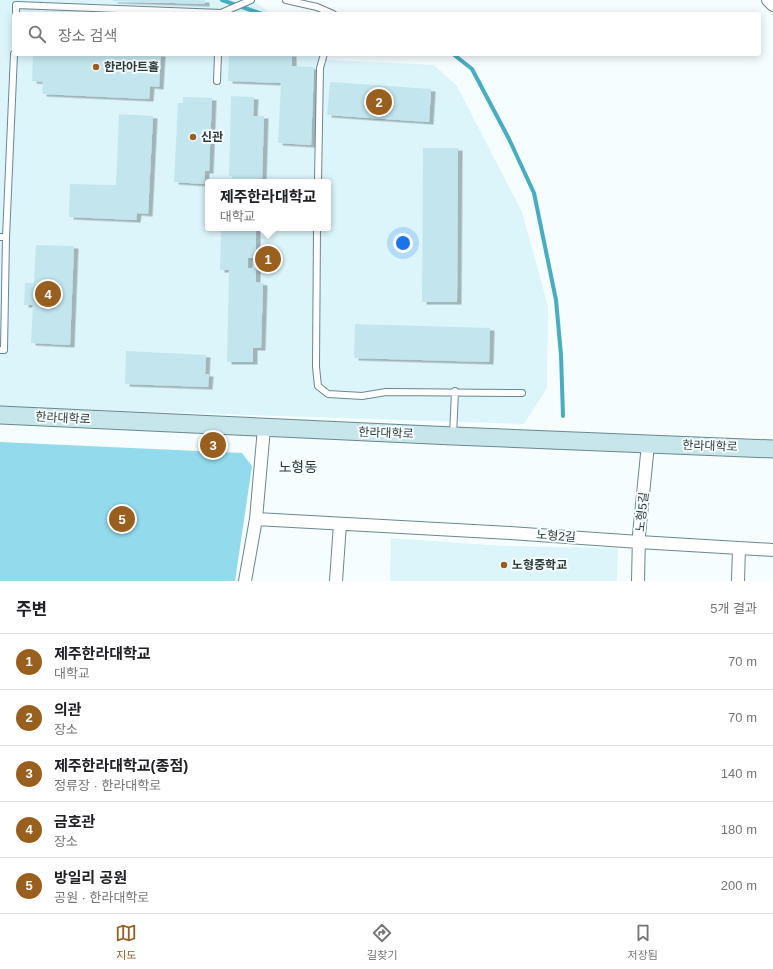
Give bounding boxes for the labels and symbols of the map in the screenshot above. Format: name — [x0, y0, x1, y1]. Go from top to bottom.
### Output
place label: 한라아트홀 — [104, 60, 159, 74]
marker: 한라아트홀 — [91, 62, 101, 72]
pin: 2 — [366, 87, 392, 117]
place label: 신관 — [201, 130, 223, 144]
marker: 신관 — [188, 132, 198, 142]
your location — [393, 233, 413, 253]
pin: 1 — [255, 244, 281, 274]
pin: 4 — [35, 279, 61, 309]
street label: 한라대학로 — [35, 410, 91, 426]
street label: 한라대학로 — [358, 425, 414, 441]
pin: 3 — [200, 430, 226, 460]
street label: 한라대학로 — [682, 438, 738, 454]
district label: 노형동 — [279, 459, 317, 475]
street label: 노형5길 — [633, 491, 651, 533]
pin: 5 — [109, 504, 135, 534]
street label: 노형2길 — [536, 528, 576, 544]
place label: 노형중학교 — [512, 558, 567, 572]
marker: 노형중학교 — [499, 560, 509, 570]

